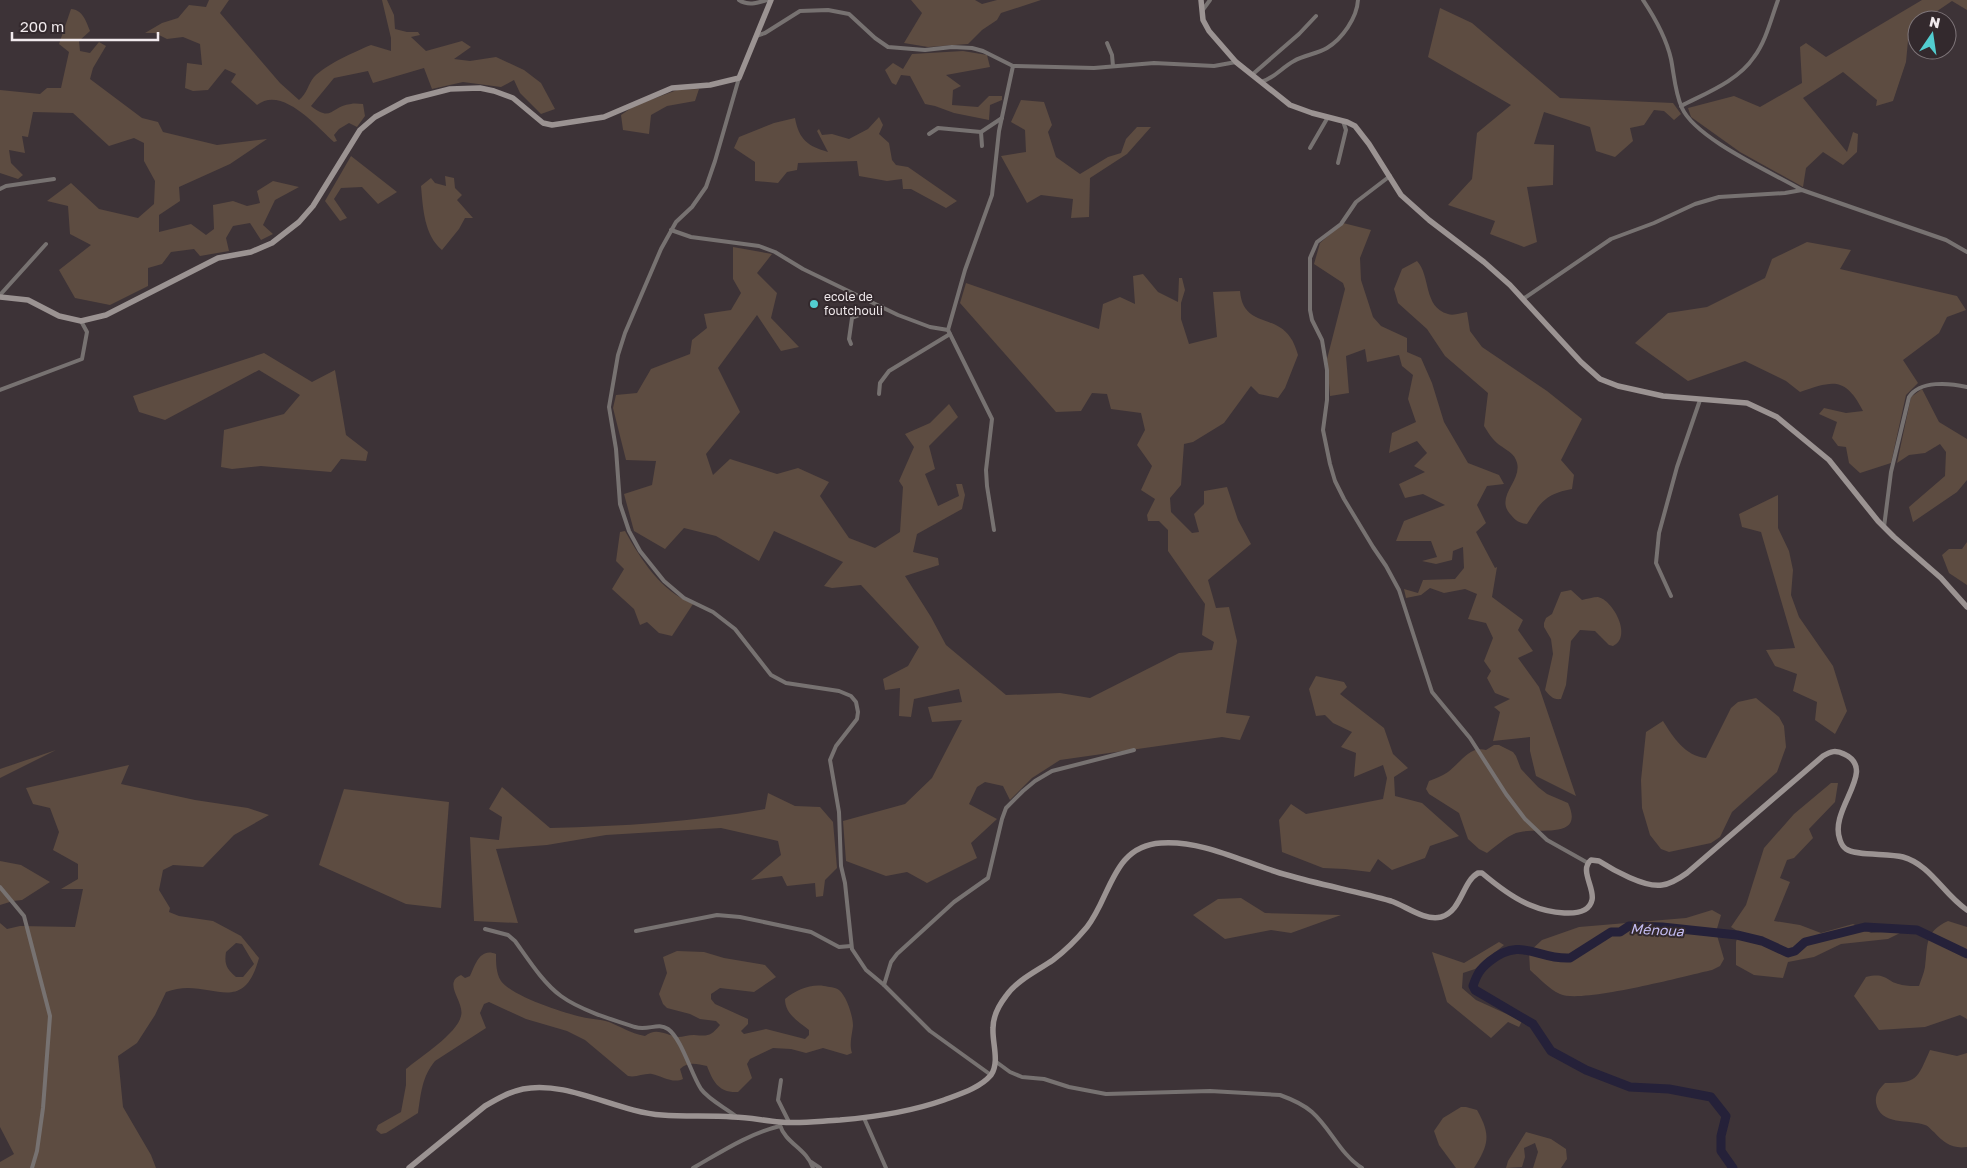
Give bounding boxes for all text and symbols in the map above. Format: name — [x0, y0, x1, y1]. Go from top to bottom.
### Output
scale bar — [12, 10, 159, 42]
north arrow — [1907, 10, 1957, 60]
text: N — [1928, 12, 1942, 31]
text: 200 m — [20, 17, 64, 35]
place label: ecole de foutchouli — [824, 289, 883, 318]
marker: ecole de foutchouli — [808, 298, 820, 310]
water label: Ménoua — [1630, 920, 1685, 939]

